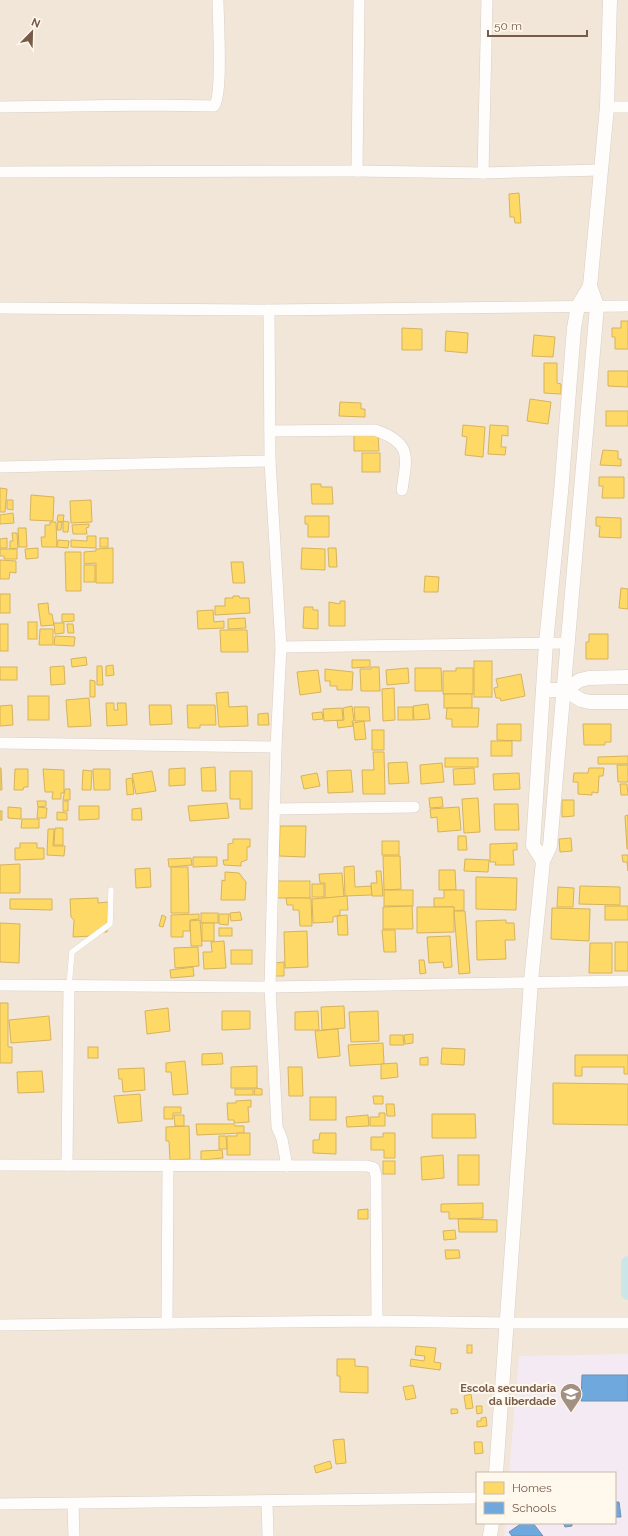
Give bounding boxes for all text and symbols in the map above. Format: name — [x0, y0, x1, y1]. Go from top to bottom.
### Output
north arrow — [12, 12, 52, 52]
scale bar — [488, 12, 587, 38]
text: N — [29, 16, 42, 31]
text: 50 m — [494, 19, 522, 33]
school or university icon: Escola secundaria da liberdade — [558, 1381, 584, 1414]
place label: Escola secundaria da liberdade — [460, 1382, 556, 1408]
legend — [476, 1472, 616, 1524]
text: Homes — [512, 1481, 552, 1495]
text: Schools — [512, 1501, 556, 1515]

